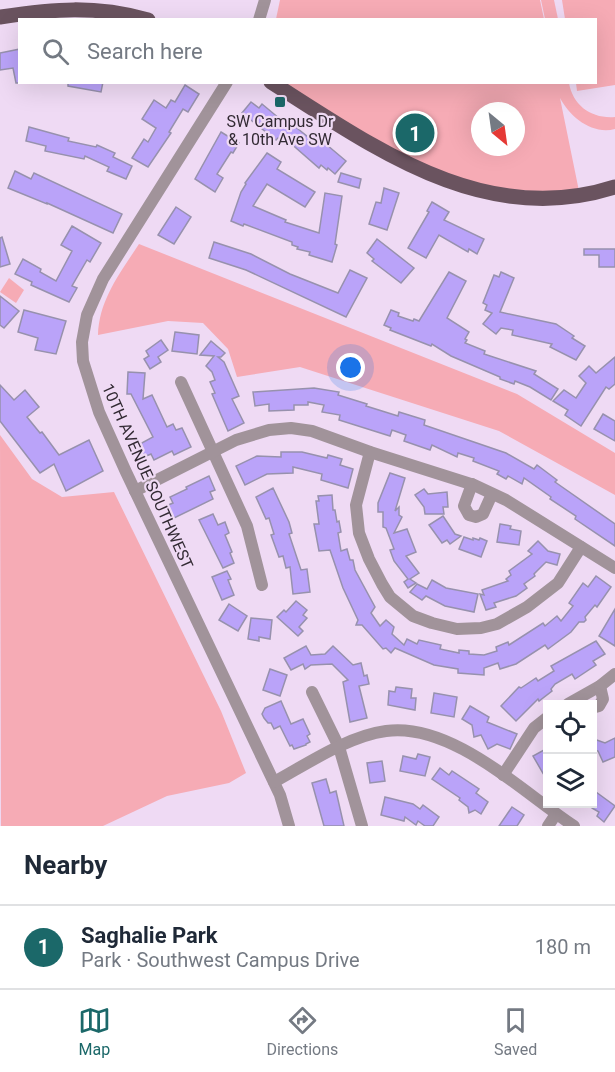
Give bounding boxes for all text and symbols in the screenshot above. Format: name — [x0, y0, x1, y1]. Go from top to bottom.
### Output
search box — [18, 18, 597, 84]
icon: search — [39, 35, 72, 68]
text: Search here — [87, 39, 203, 64]
marker: SW Campus Dr & 10th Ave SW — [273, 95, 287, 109]
north arrow — [471, 102, 525, 156]
pin: 1 — [396, 110, 434, 156]
place label: SW Campus Dr & 10th Ave SW — [227, 112, 334, 149]
your location — [336, 353, 365, 382]
street label: 10TH AVENUE SOUTHWEST — [98, 381, 197, 572]
map controls — [543, 700, 597, 808]
button: locate — [543, 700, 597, 754]
button: layers — [543, 754, 597, 808]
text: Nearby — [24, 850, 107, 880]
text: Saghalie Park — [81, 923, 218, 948]
text: 1 — [38, 935, 49, 959]
text: 180 m — [535, 935, 591, 959]
text: Park · Southwest Campus Drive — [81, 948, 360, 972]
tab: Map — [78, 1004, 111, 1059]
tab: Directions — [266, 1004, 338, 1059]
tab: Saved — [494, 1004, 537, 1059]

